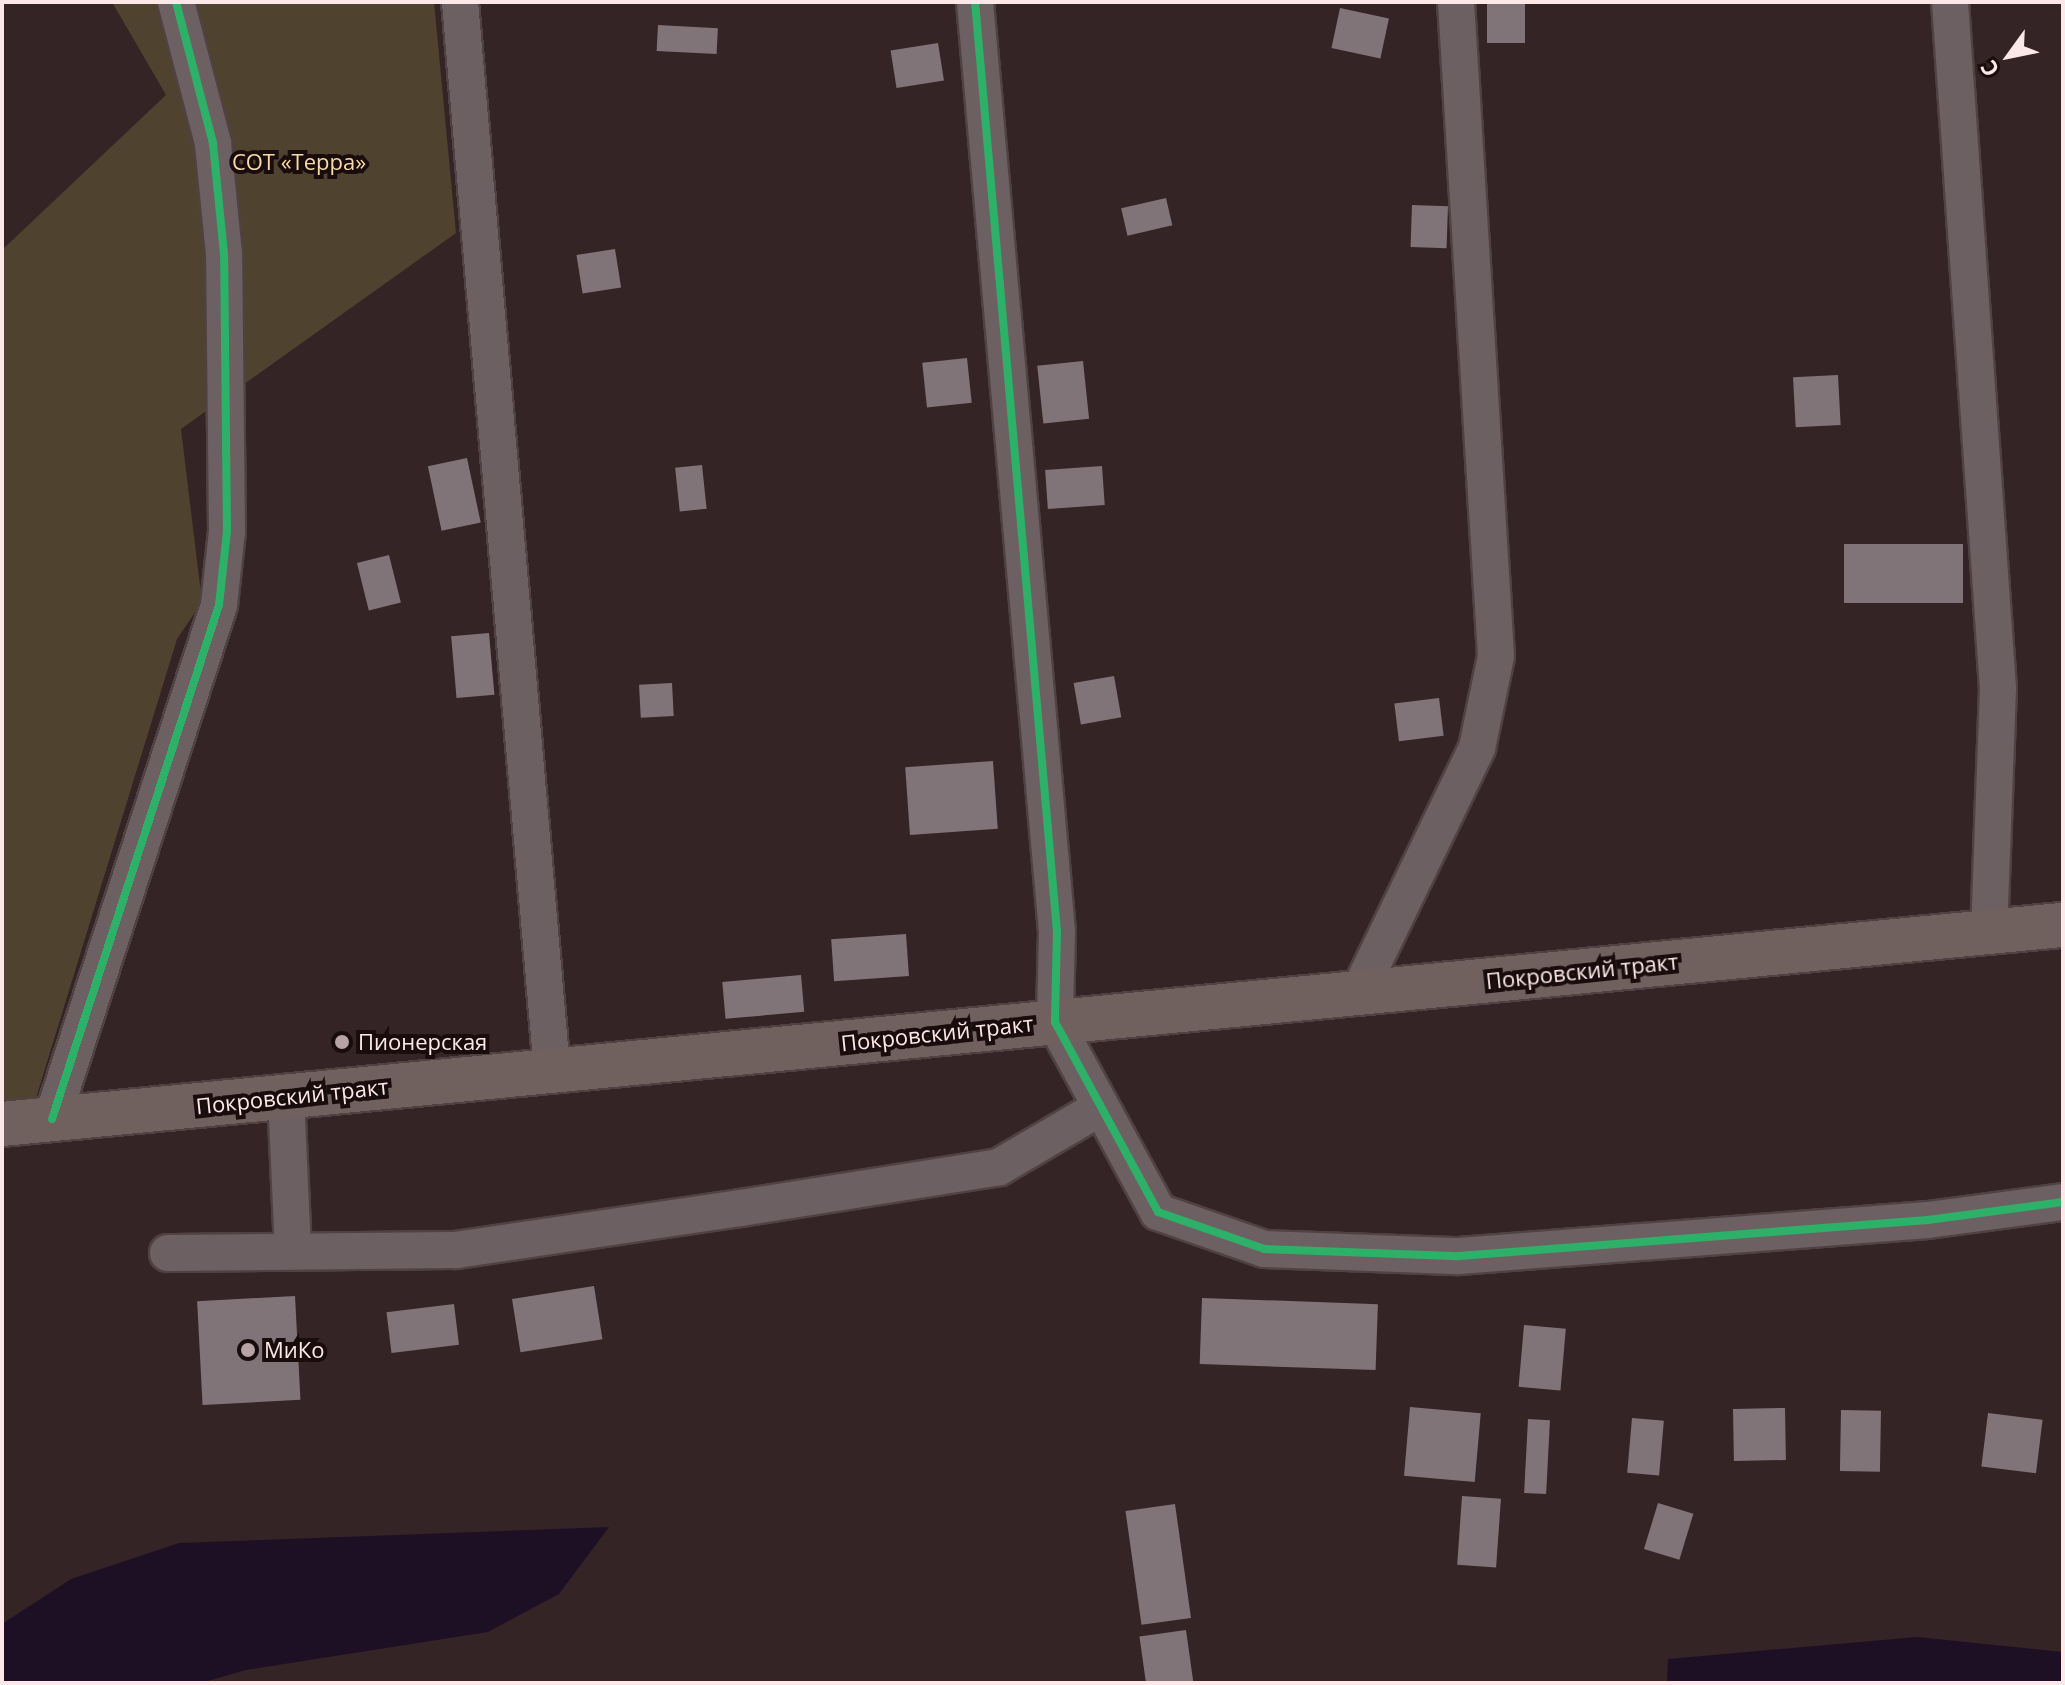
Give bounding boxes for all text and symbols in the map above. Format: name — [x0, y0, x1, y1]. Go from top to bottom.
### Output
north arrow — [1969, 16, 2049, 96]
text: С — [1972, 55, 2005, 83]
park label: СОТ «Терра» — [232, 149, 366, 175]
street label: Покровский тракт — [1485, 948, 1679, 994]
street label: Покровский тракт — [840, 1010, 1034, 1056]
place label: Пионерская — [358, 1029, 487, 1055]
marker: Пионерская — [333, 1033, 351, 1051]
street label: Покровский тракт — [195, 1073, 389, 1119]
place label: МиКо — [264, 1337, 324, 1363]
marker: МиКо — [239, 1341, 257, 1359]

